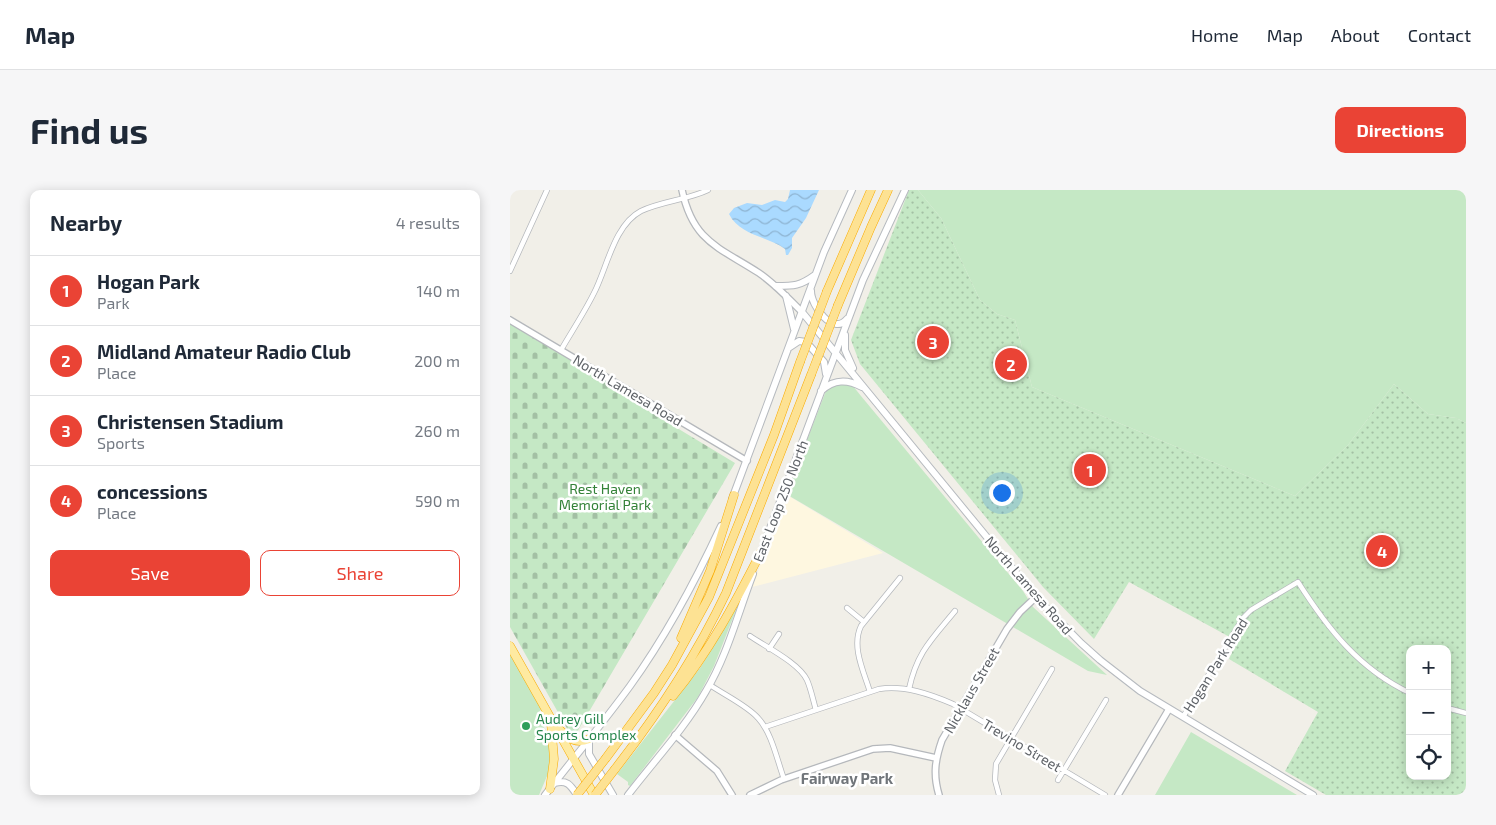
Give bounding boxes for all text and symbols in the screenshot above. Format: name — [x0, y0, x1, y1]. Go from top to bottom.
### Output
text: Map — [25, 20, 75, 49]
text: Home — [1191, 24, 1239, 46]
text: Map — [1267, 24, 1303, 46]
text: About — [1331, 24, 1380, 46]
text: Contact — [1408, 24, 1471, 46]
button: Directions — [1335, 107, 1466, 153]
text: Find us — [30, 109, 148, 151]
text: Nearby — [50, 210, 122, 235]
text: 4 results — [396, 213, 460, 232]
text: Hogan Park — [97, 270, 200, 293]
text: 1 — [63, 281, 69, 300]
text: 140 m — [417, 281, 460, 300]
text: Park — [97, 293, 130, 312]
pin: 3 — [917, 323, 949, 361]
text: Midland Amateur Radio Club — [97, 340, 351, 363]
pin: 2 — [995, 345, 1027, 383]
text: 2 — [61, 351, 71, 370]
text: 200 m — [414, 351, 460, 370]
street label: North Lamesa Road — [570, 351, 686, 429]
text: Place — [97, 363, 136, 382]
text: Christensen Stadium — [97, 410, 284, 433]
text: 3 — [61, 421, 71, 440]
text: 260 m — [415, 421, 460, 440]
text: Sports — [97, 433, 145, 452]
street label: East Loop 250 North — [749, 438, 811, 564]
pin: 1 — [1074, 451, 1106, 489]
text: concessions — [97, 480, 208, 503]
park label: Rest Haven Memorial Park — [559, 480, 651, 513]
your location — [989, 480, 1015, 506]
text: 4 — [61, 491, 71, 510]
text: 590 m — [415, 491, 460, 510]
text: Place — [97, 503, 136, 522]
street label: North Lamesa Road — [982, 532, 1076, 638]
pin: 4 — [1366, 532, 1398, 570]
button: Save — [50, 550, 250, 596]
button: Share — [260, 550, 460, 596]
street label: Hogan Park Road — [1179, 615, 1251, 715]
street label: Nicklaus Street — [940, 644, 1002, 736]
map controls — [1406, 645, 1451, 780]
button: + — [1406, 645, 1451, 690]
button: − — [1406, 690, 1451, 735]
place label: Audrey Gill Sports Complex — [536, 710, 637, 743]
street label: Trevino Street — [980, 715, 1064, 775]
marker: Audrey Gill Sports Complex — [520, 720, 532, 732]
button: locate — [1406, 735, 1451, 780]
district label: Fairway Park — [801, 769, 894, 788]

